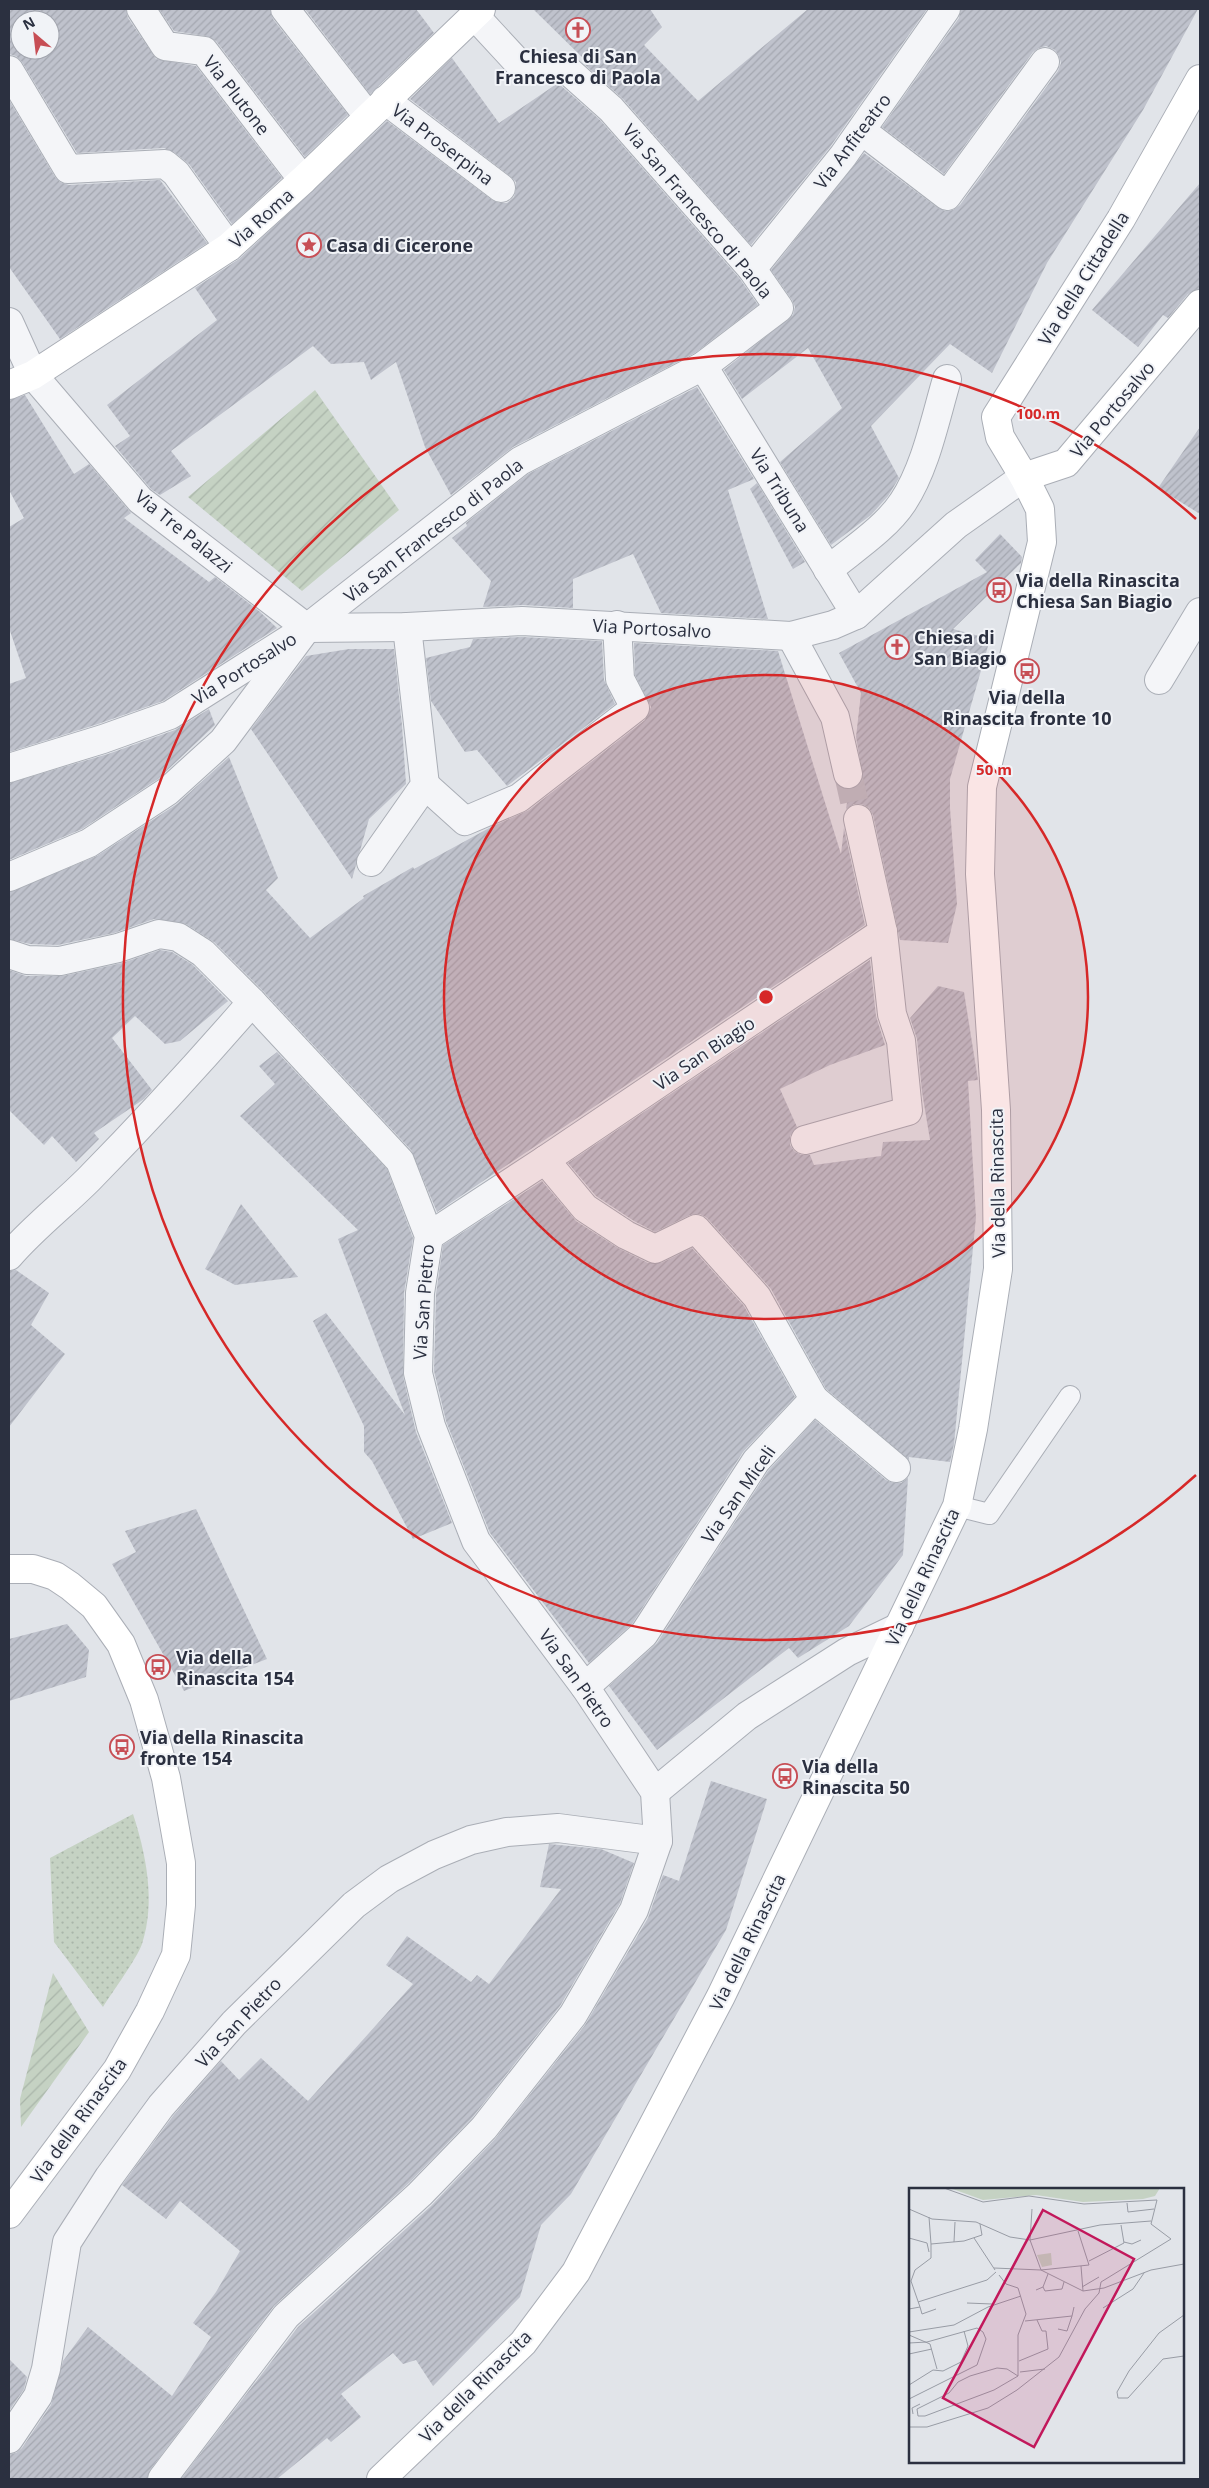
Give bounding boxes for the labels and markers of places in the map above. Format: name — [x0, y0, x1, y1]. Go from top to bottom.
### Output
church icon: Chiesa di San Francesco di Paola — [565, 17, 591, 43]
place label: Chiesa di San Francesco di Paola — [495, 44, 661, 89]
place icon: Casa di Cicerone — [296, 232, 322, 258]
place label: Casa di Cicerone — [326, 233, 473, 257]
place label: Via della Rinascita Chiesa San Biagio — [1016, 568, 1180, 613]
bus stop icon: Via della Rinascita Chiesa San Biagio — [986, 577, 1012, 603]
place label: Chiesa di San Biagio — [914, 625, 1007, 670]
church icon: Chiesa di San Biagio — [884, 634, 910, 660]
bus stop icon: Via della Rinascita fronte 10 — [1014, 658, 1040, 684]
place label: Via della Rinascita fronte 10 — [943, 685, 1111, 730]
centre of rings — [757, 988, 775, 1006]
place label: Via della Rinascita 154 — [176, 1645, 294, 1690]
bus stop icon: Via della Rinascita 154 — [145, 1654, 171, 1680]
place label: Via della Rinascita fronte 154 — [140, 1725, 304, 1770]
bus stop icon: Via della Rinascita fronte 154 — [109, 1734, 135, 1760]
place label: Via della Rinascita 50 — [802, 1754, 910, 1799]
bus stop icon: Via della Rinascita 50 — [772, 1763, 798, 1789]

